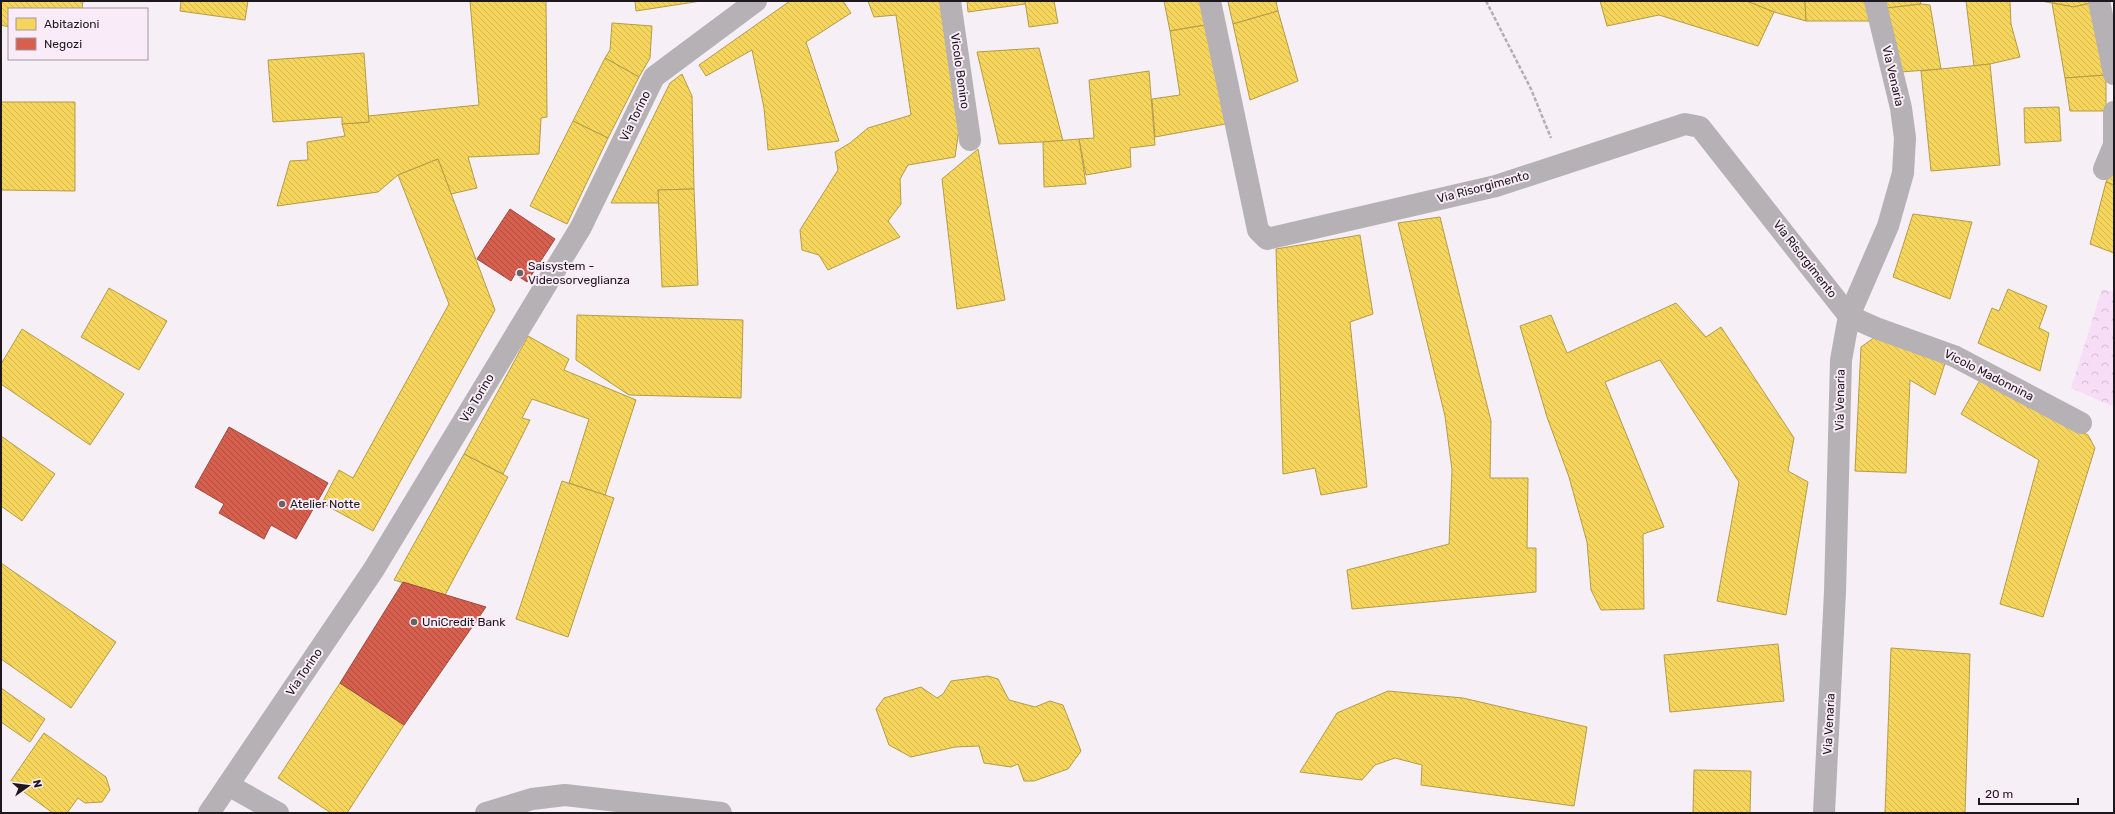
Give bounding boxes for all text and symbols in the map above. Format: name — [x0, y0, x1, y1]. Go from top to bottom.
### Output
legend — [8, 8, 148, 60]
text: Abitazioni — [44, 17, 100, 31]
street label: Vicolo Bonino — [948, 32, 972, 110]
text: Negozi — [44, 37, 82, 51]
street label: Via Venaria — [1879, 44, 1907, 108]
street label: Via Torino — [617, 88, 653, 143]
street label: Via Risorgimento — [1435, 168, 1531, 206]
street label: Via Risorgimento — [1770, 217, 1840, 301]
place label: Saisystem - Videosorveglianza — [528, 259, 630, 287]
marker: Saisystem - Videosorveglianza — [515, 268, 525, 278]
street label: Vicolo Madonnina — [1942, 346, 2036, 404]
street label: Via Venaria — [1832, 369, 1848, 431]
street label: Via Torino — [457, 371, 497, 425]
place label: Atelier Notte — [290, 497, 360, 511]
marker: Atelier Notte — [277, 499, 287, 509]
place label: UniCredit Bank — [422, 615, 506, 629]
marker: UniCredit Bank — [409, 617, 419, 627]
street label: Via Torino — [283, 645, 325, 698]
street label: Via Venaria — [1820, 693, 1838, 755]
north arrow — [8, 766, 48, 806]
text: N — [30, 778, 45, 789]
scale bar — [1979, 780, 2078, 806]
text: 20 m — [1985, 787, 2013, 801]

